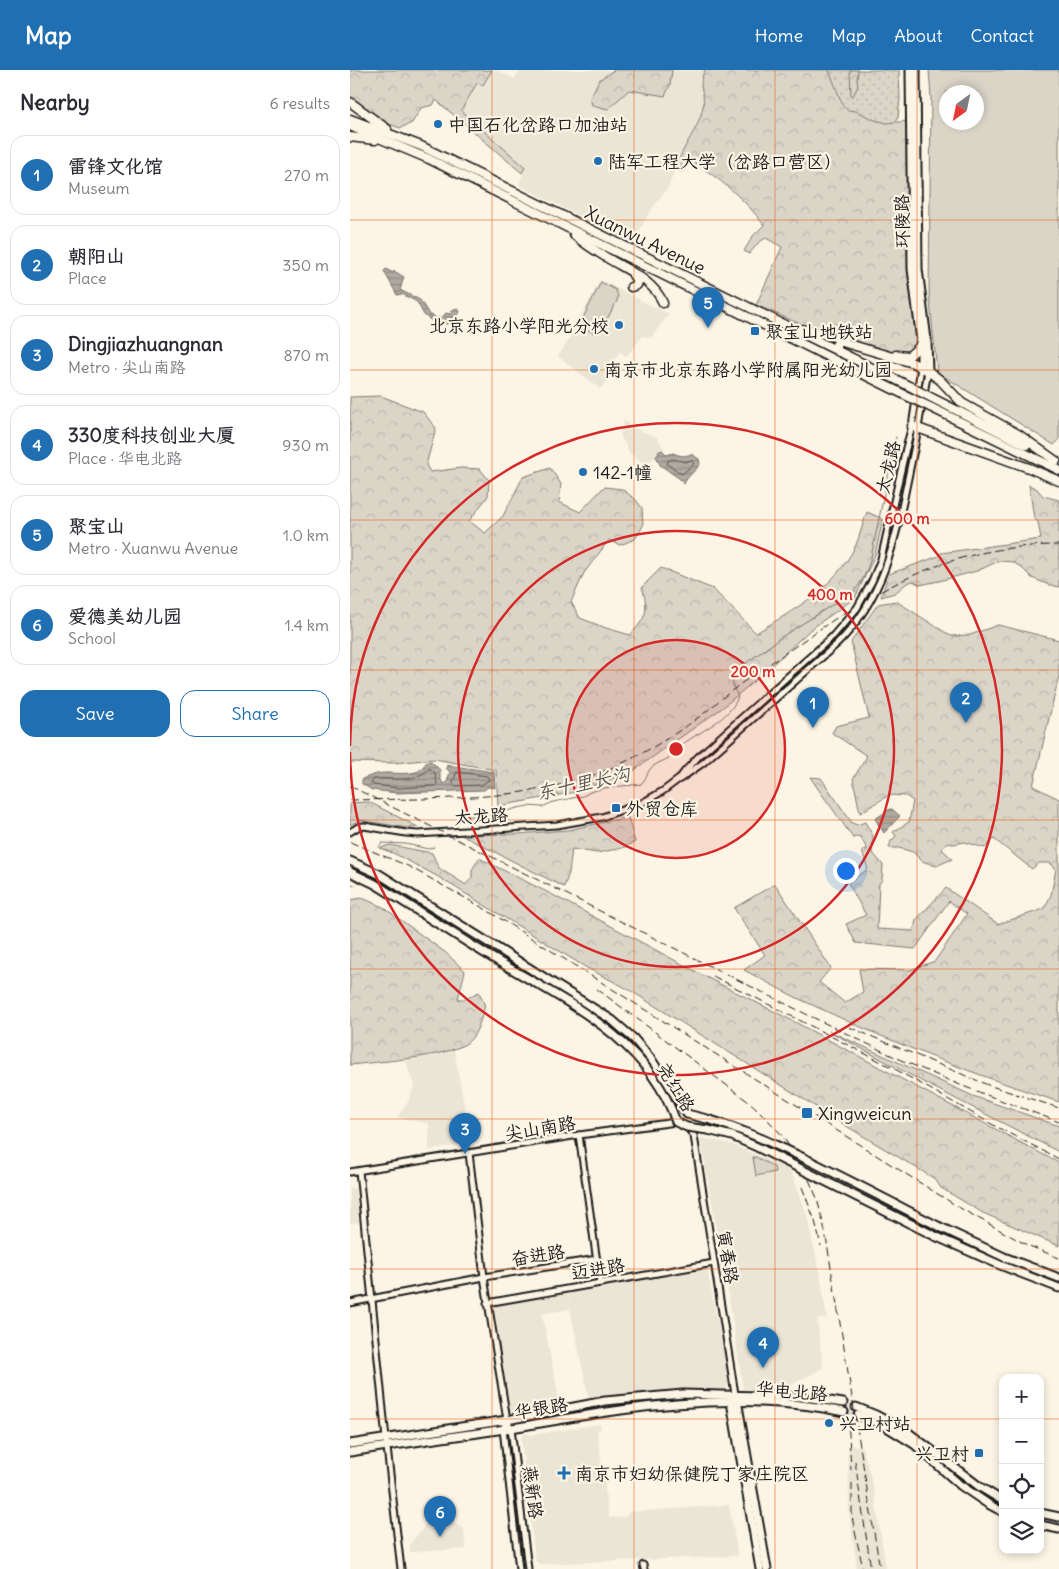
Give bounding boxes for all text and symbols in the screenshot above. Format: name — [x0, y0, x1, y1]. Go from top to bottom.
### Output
text: Map — [25, 20, 72, 50]
text: Home — [755, 24, 803, 47]
text: Map — [831, 24, 866, 47]
text: About — [894, 24, 942, 47]
text: Contact — [970, 24, 1034, 47]
north arrow — [939, 85, 984, 130]
text: Nearby — [20, 89, 90, 116]
text: 6 results — [269, 93, 330, 113]
place label: 中国石化岔路口加油站 — [448, 113, 628, 136]
marker: 中国石化岔路口加油站 — [432, 118, 444, 130]
place label: 陆军工程大学（岔路口营区） — [608, 150, 842, 173]
text: 雷锋文化馆 — [68, 154, 163, 178]
marker: 陆军工程大学（岔路口营区） — [592, 155, 604, 167]
text: 1 — [34, 165, 40, 185]
text: 270 m — [284, 165, 329, 185]
text: Museum — [68, 178, 130, 198]
street label: 环陵路 — [890, 194, 914, 248]
street label: Xuanwu Avenue — [581, 201, 709, 279]
text: 朝阳山 — [68, 244, 125, 268]
text: 2 — [33, 255, 41, 275]
text: 350 m — [282, 255, 329, 275]
text: Place — [68, 268, 107, 288]
pin: 5 — [692, 287, 724, 328]
place label: 北京东路小学阳光分校 — [429, 314, 609, 337]
marker: 北京东路小学阳光分校 — [613, 319, 625, 331]
place label: 聚宝山地铁站 — [765, 320, 873, 343]
marker: 聚宝山地铁站 — [749, 325, 761, 337]
text: Dingjiazhuangnan — [68, 332, 223, 356]
text: 3 — [32, 345, 42, 365]
text: 870 m — [284, 345, 329, 365]
text: Metro · 尖山南路 — [68, 357, 185, 377]
place label: 南京市北京东路小学附属阳光幼儿园 — [604, 358, 892, 381]
marker: 南京市北京东路小学附属阳光幼儿园 — [588, 363, 600, 375]
text: 330度科技创业大厦 — [68, 423, 235, 447]
text: 4 — [32, 435, 42, 455]
text: 930 m — [282, 435, 329, 455]
street label: 太龙路 — [871, 438, 905, 496]
text: Place · 华电北路 — [68, 448, 182, 468]
place label: 142-1幢 — [593, 461, 652, 484]
marker: 142-1幢 — [577, 466, 589, 478]
text: 600 m — [884, 509, 930, 528]
text: 聚宝山 — [68, 514, 125, 538]
text: 5 — [32, 525, 42, 545]
text: 1.0 km — [283, 525, 329, 545]
text: Metro · Xuanwu Avenue — [68, 538, 238, 558]
text: 400 m — [807, 585, 853, 604]
text: 爱德美幼儿园 — [68, 604, 182, 628]
text: 6 — [32, 615, 42, 635]
text: 1.4 km — [284, 615, 329, 635]
text: School — [68, 628, 116, 648]
text: 200 m — [731, 662, 775, 681]
pin: 2 — [950, 682, 982, 723]
pin: 1 — [797, 687, 829, 728]
button: Save — [20, 690, 170, 737]
button: Share — [180, 690, 330, 737]
centre of rings — [667, 740, 685, 758]
water label: 东十里长沟 — [534, 761, 634, 805]
place label: 外贸仓库 — [626, 797, 698, 820]
marker: 外贸仓库 — [610, 802, 622, 814]
street label: 太龙路 — [453, 803, 509, 829]
your location — [833, 858, 859, 884]
street label: 尧红路 — [652, 1058, 700, 1116]
place label: Xingweicun — [818, 1102, 912, 1125]
marker: Xingweicun — [800, 1106, 814, 1120]
street label: 尖山南路 — [503, 1111, 577, 1145]
pin: 3 — [449, 1113, 481, 1154]
street label: 寅春路 — [712, 1229, 744, 1285]
street label: 奋进路 — [510, 1239, 566, 1271]
street label: 迈进路 — [569, 1253, 627, 1285]
pin: 4 — [747, 1327, 779, 1368]
map controls — [999, 1374, 1044, 1554]
button: + — [999, 1374, 1044, 1419]
street label: 华电北路 — [755, 1376, 829, 1406]
street label: 华银路 — [513, 1392, 569, 1424]
place label: 兴卫村站 — [839, 1412, 911, 1435]
marker: 兴卫村站 — [823, 1417, 835, 1429]
button: − — [999, 1419, 1044, 1464]
place label: 兴卫村 — [915, 1442, 969, 1465]
marker: 兴卫村 — [973, 1447, 985, 1459]
place label: 南京市妇幼保健院丁家庄院区 — [575, 1462, 809, 1485]
street label: 燕新路 — [518, 1464, 548, 1520]
button: locate — [999, 1464, 1044, 1509]
marker: 南京市妇幼保健院丁家庄院区 — [557, 1466, 571, 1480]
pin: 6 — [424, 1496, 456, 1537]
button: layers — [999, 1509, 1044, 1554]

